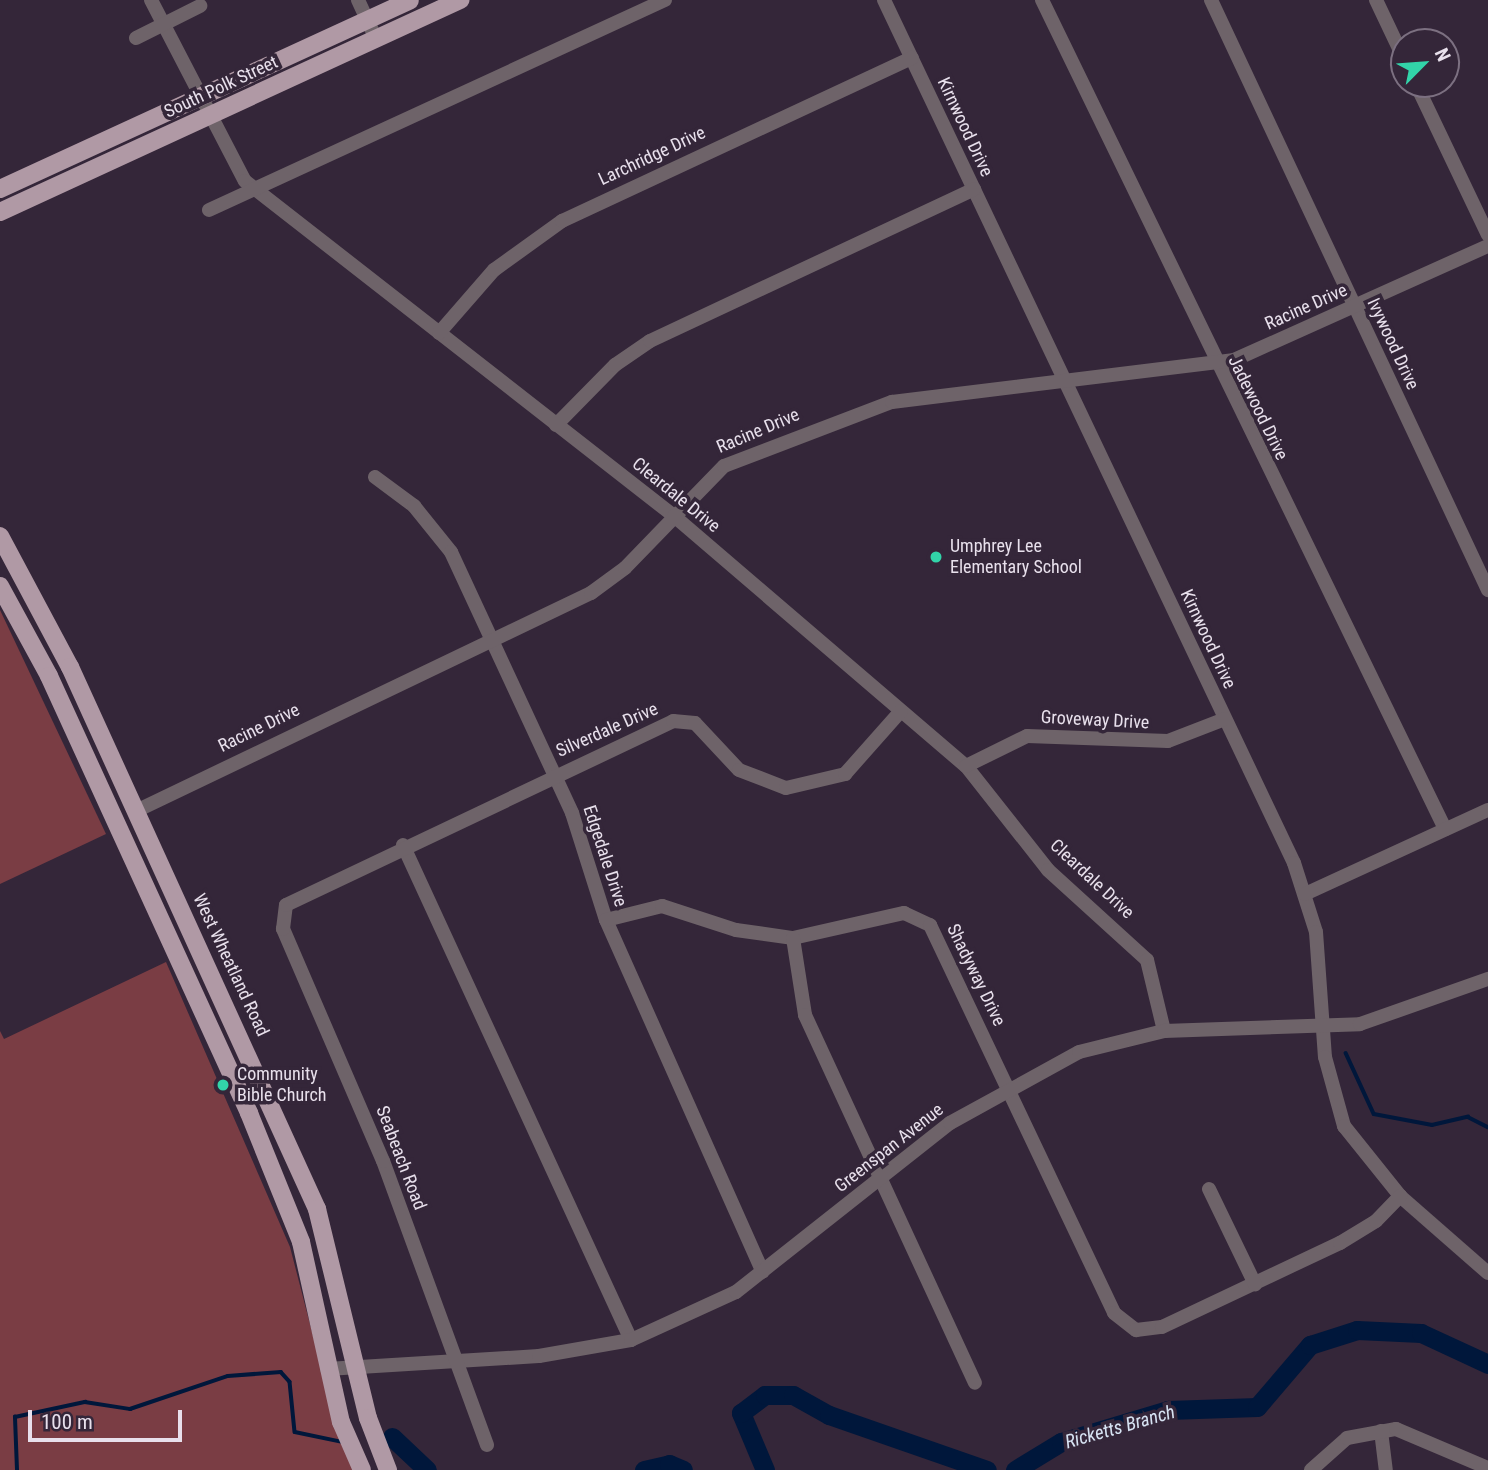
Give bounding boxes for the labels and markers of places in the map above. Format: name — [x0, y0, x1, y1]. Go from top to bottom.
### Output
place label: Umphrey Lee Elementary School — [950, 536, 1082, 578]
marker: Umphrey Lee Elementary School — [928, 549, 944, 565]
place label: Community Bible Church — [237, 1064, 326, 1106]
marker: Community Bible Church — [215, 1077, 231, 1093]

